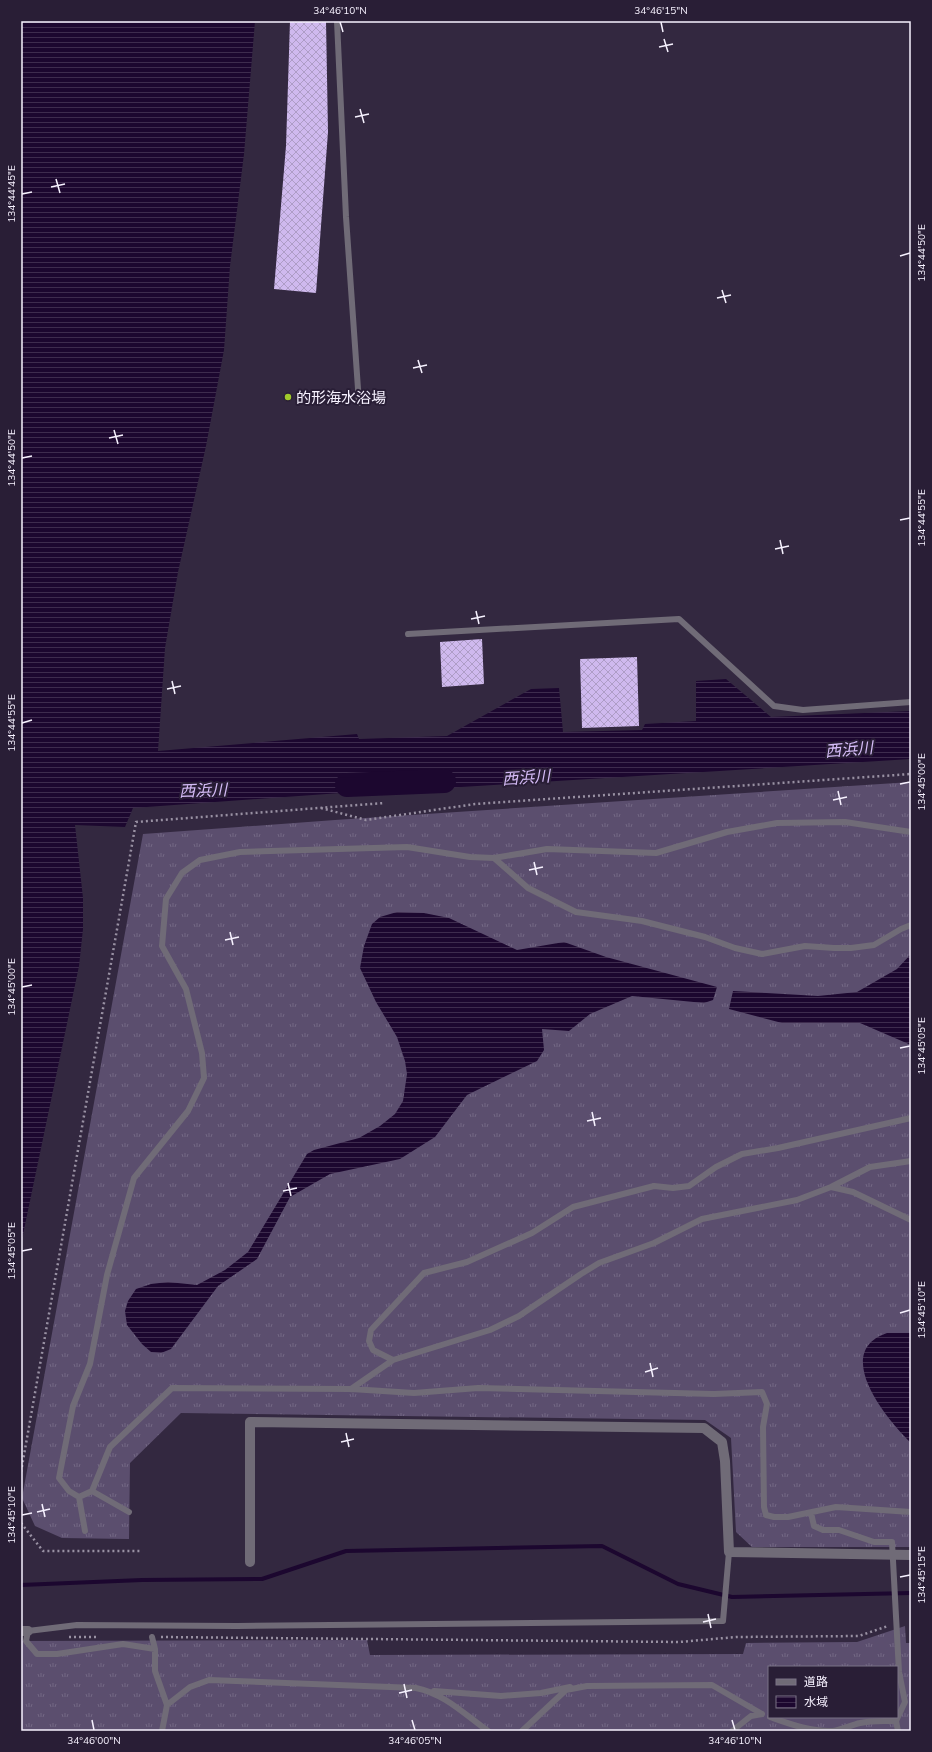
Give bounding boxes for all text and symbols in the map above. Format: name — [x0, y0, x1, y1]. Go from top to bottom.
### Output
text: 34°46'10"N — [313, 4, 367, 17]
text: 34°46'15"N — [634, 4, 688, 17]
text: 134°44'45"E — [5, 165, 18, 223]
text: 134°44'50"E — [915, 224, 928, 282]
place label: 的形海水浴場 — [296, 388, 386, 407]
marker: 的形海水浴場 — [283, 392, 293, 402]
text: 134°44'50"E — [5, 429, 18, 487]
text: 134°44'55"E — [915, 489, 928, 547]
text: 134°44'55"E — [5, 694, 18, 752]
water label: 西浜川 — [824, 737, 876, 761]
text: 134°45'00"E — [915, 753, 928, 811]
water label: 西浜川 — [501, 765, 553, 789]
water label: 西浜川 — [179, 779, 229, 801]
text: 134°45'00"E — [5, 958, 18, 1016]
text: 134°45'05"E — [915, 1017, 928, 1075]
text: 134°45'05"E — [5, 1222, 18, 1280]
text: 134°45'10"E — [915, 1281, 928, 1339]
text: 134°45'10"E — [5, 1486, 18, 1544]
text: 134°45'15"E — [915, 1546, 928, 1604]
legend — [768, 1666, 898, 1718]
text: 道路 — [804, 1674, 828, 1689]
text: 水域 — [804, 1694, 828, 1709]
text: 34°46'00"N — [67, 1734, 121, 1747]
text: 34°46'05"N — [388, 1734, 442, 1747]
text: 34°46'10"N — [708, 1734, 762, 1747]

